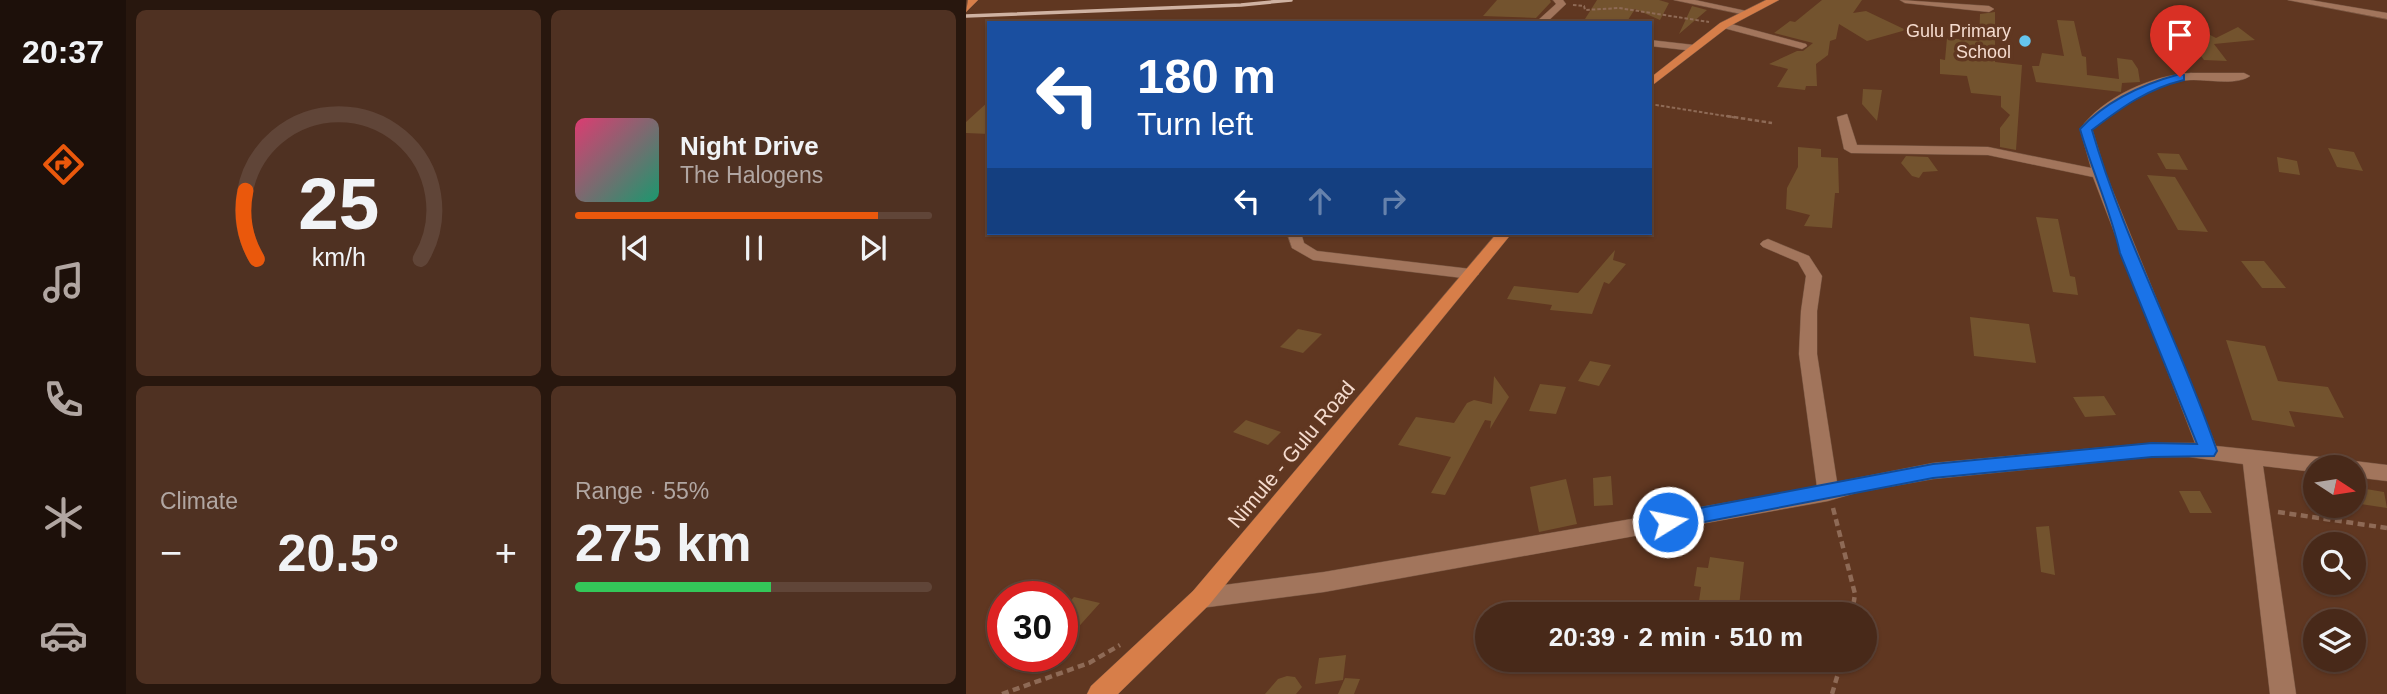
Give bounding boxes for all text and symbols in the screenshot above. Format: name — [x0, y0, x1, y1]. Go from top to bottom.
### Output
pin — [2150, 5, 2210, 77]
icon: arrive — [2161, 16, 2199, 54]
place label: Gulu Primary School — [1906, 21, 2011, 62]
marker: Gulu Primary School — [2017, 33, 2033, 49]
text: 20:37 — [22, 34, 104, 70]
icon: left — [1022, 49, 1113, 140]
text: 180 m — [1137, 49, 1276, 103]
text: Turn left — [1137, 106, 1253, 142]
text: Night Drive — [680, 131, 819, 161]
icon: directions — [39, 140, 88, 189]
text: The Halogens — [680, 162, 823, 188]
text: 25 — [298, 163, 379, 244]
icon: left — [1228, 182, 1266, 220]
icon: ahead — [1301, 182, 1339, 220]
icon: right — [1374, 182, 1412, 220]
icon: previous — [616, 229, 654, 267]
icon: pause — [735, 229, 773, 267]
icon: next — [854, 229, 892, 267]
text: km/h — [311, 243, 366, 271]
icon: music — [39, 258, 88, 307]
icon: phone — [39, 375, 88, 424]
street label: Nimule - Gulu Road — [1223, 376, 1359, 532]
north arrow — [2303, 455, 2366, 518]
map controls — [2303, 455, 2366, 672]
text: Range · 55% — [575, 478, 709, 504]
position arrow — [1631, 485, 1705, 559]
text: Climate — [160, 488, 238, 514]
icon: climate — [39, 493, 88, 542]
text: 275 km — [575, 514, 751, 572]
text: 20.5° — [277, 524, 400, 582]
text: − — [160, 532, 182, 574]
text: + — [495, 532, 517, 574]
button: search — [2303, 532, 2366, 595]
speed limit sign: 30 — [987, 581, 1078, 672]
button: layers — [2303, 609, 2366, 672]
icon: car — [39, 611, 88, 660]
text: 20:39 · 2 min · 510 m — [1549, 622, 1803, 652]

